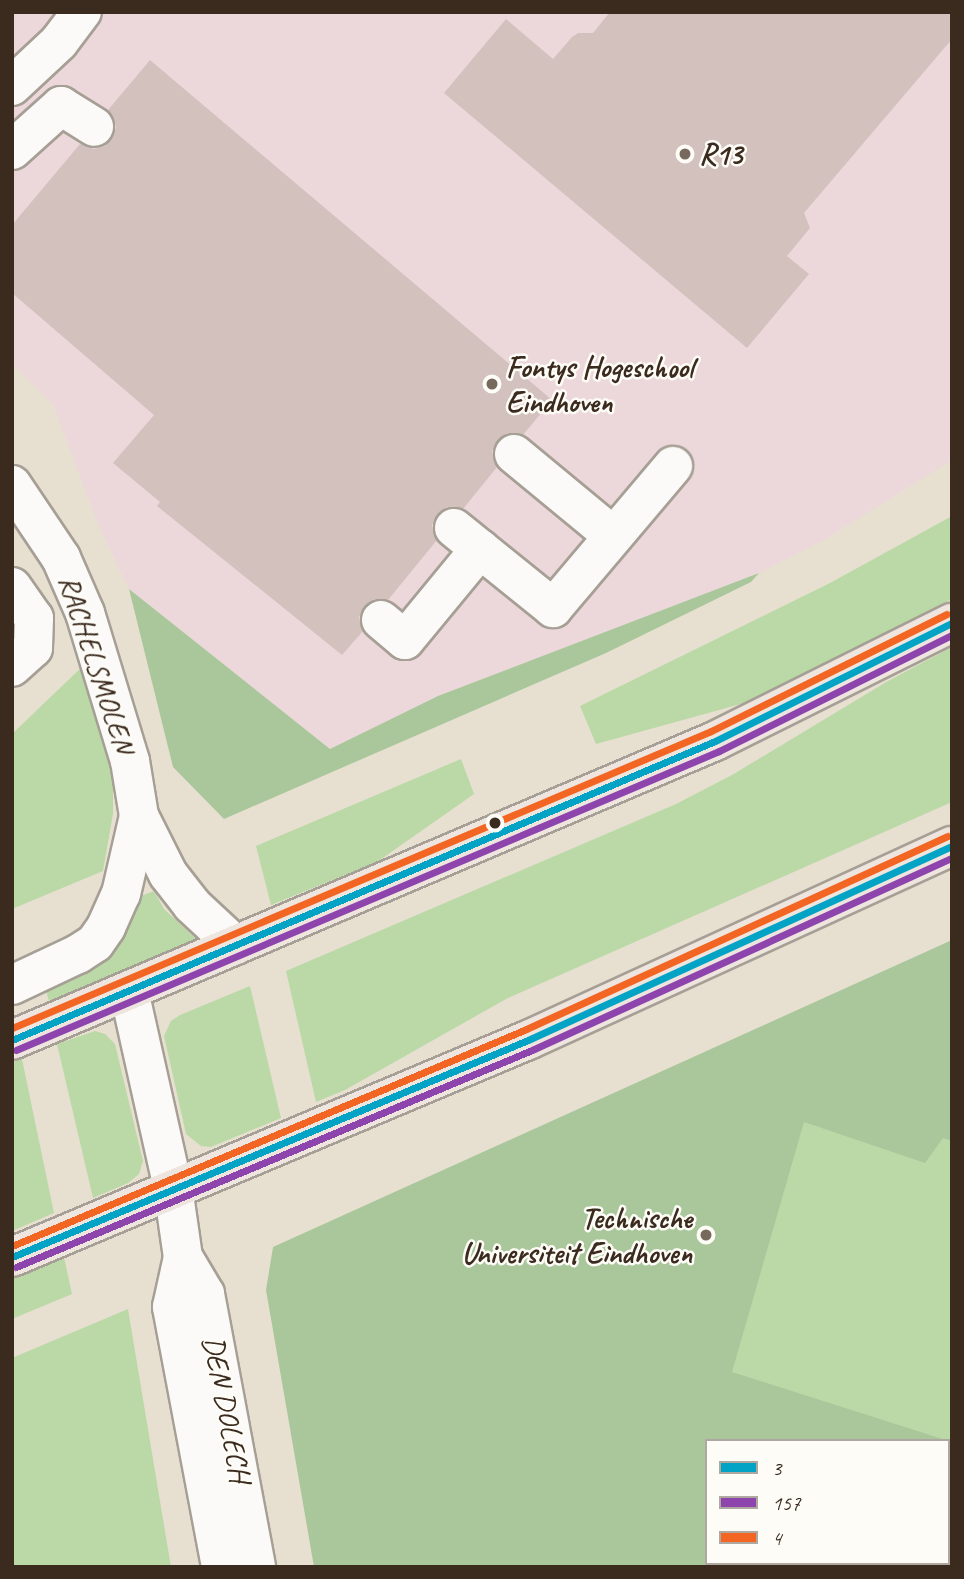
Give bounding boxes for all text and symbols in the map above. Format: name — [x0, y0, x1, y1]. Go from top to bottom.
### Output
place label: R13 — [699, 136, 742, 172]
marker: R13 — [677, 146, 693, 162]
place label: Fontys Hogeschool Eindhoven — [506, 349, 694, 420]
marker: Fontys Hogeschool Eindhoven — [484, 376, 500, 392]
street label: RACHELSMOLEN — [51, 570, 143, 758]
unlabelled marker — [488, 816, 502, 830]
place label: Technische Universiteit Eindhoven — [462, 1200, 692, 1270]
marker: Technische Universiteit Eindhoven — [698, 1227, 714, 1243]
street label: DEN DOLECH — [195, 1333, 259, 1485]
legend — [705, 1439, 950, 1565]
text: 3 — [772, 1455, 781, 1481]
text: 157 — [772, 1490, 800, 1516]
text: 4 — [772, 1525, 781, 1551]

